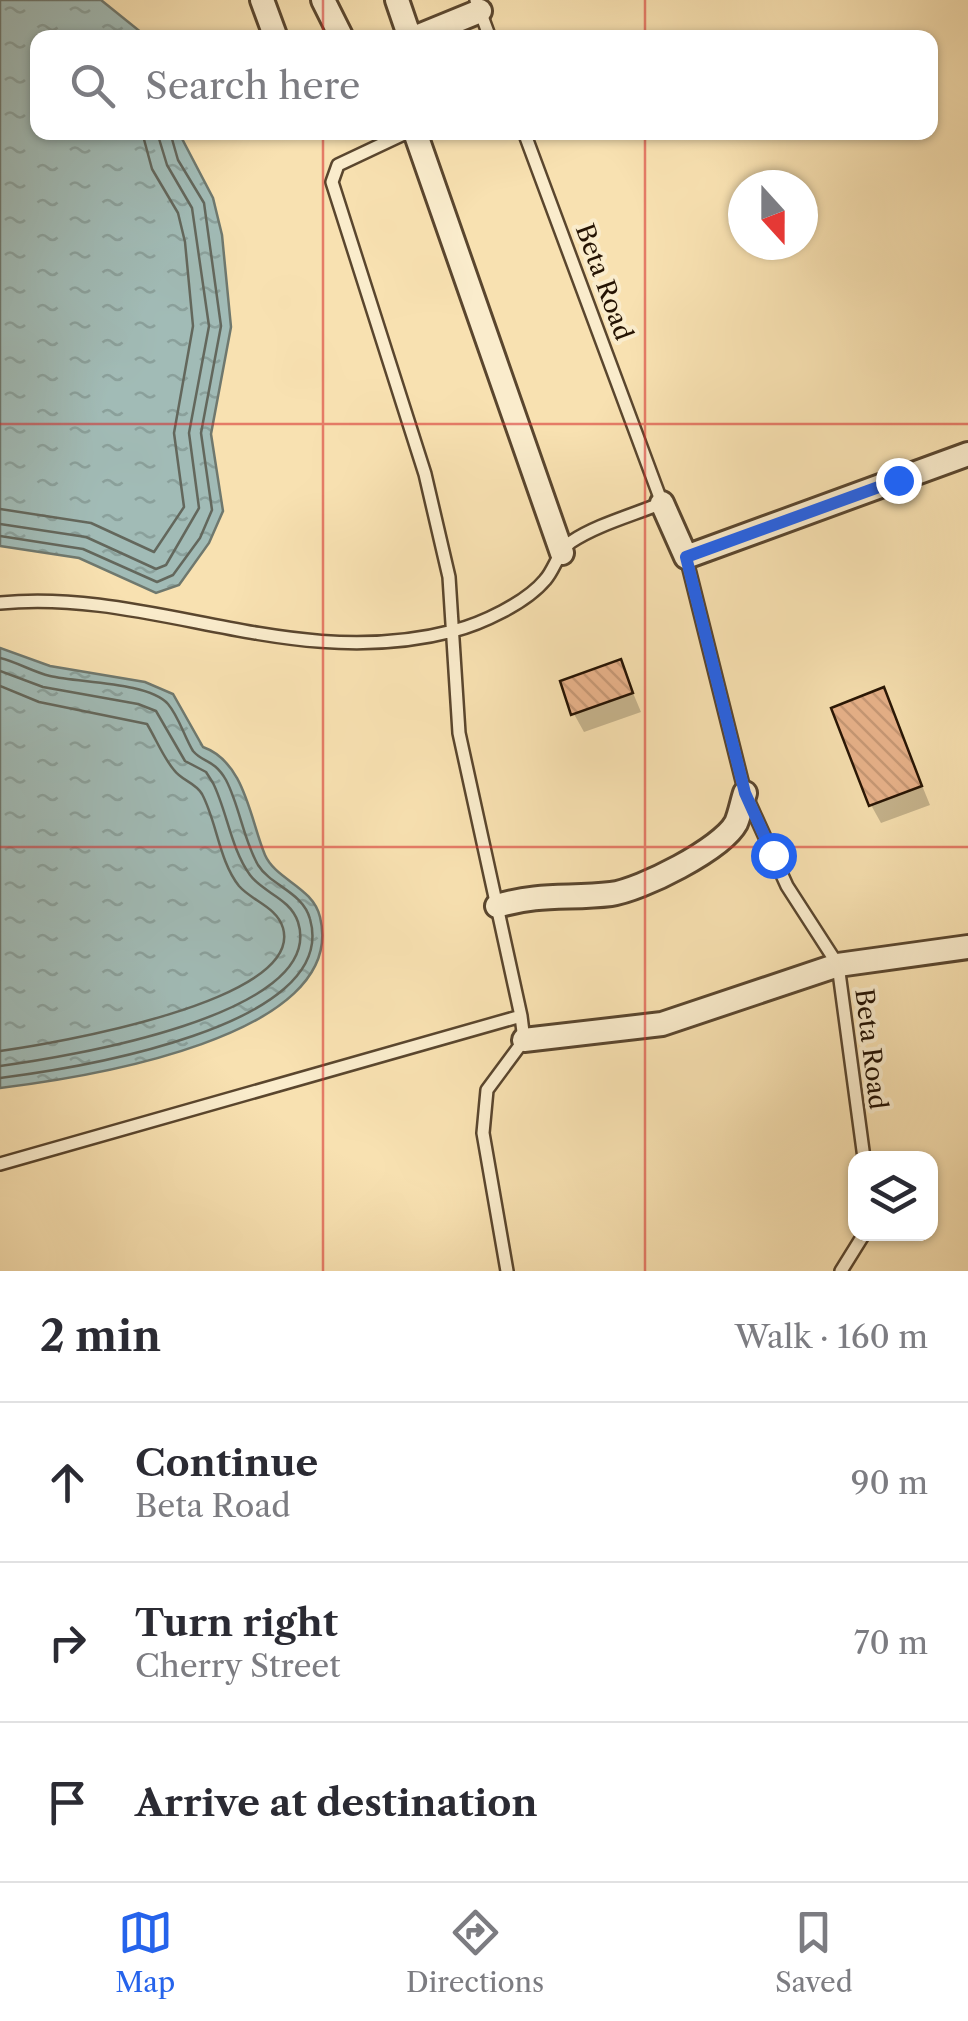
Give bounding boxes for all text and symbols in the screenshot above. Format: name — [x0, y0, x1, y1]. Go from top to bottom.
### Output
search box — [30, 30, 938, 140]
icon: search — [65, 58, 120, 113]
text: Search here — [145, 62, 360, 109]
north arrow — [728, 170, 818, 260]
street label: Beta Road — [569, 220, 639, 344]
route end — [876, 458, 922, 504]
route start — [751, 833, 797, 879]
street label: Beta Road — [848, 987, 894, 1111]
map controls — [848, 1151, 938, 1241]
button: layers — [848, 1151, 938, 1241]
text: 2 min — [40, 1310, 161, 1362]
text: Walk · 160 m — [735, 1317, 928, 1356]
text: Continue — [135, 1439, 318, 1486]
icon: ahead — [40, 1455, 95, 1510]
text: 90 m — [851, 1463, 928, 1502]
text: Beta Road — [135, 1486, 291, 1525]
text: Turn right — [135, 1599, 338, 1646]
icon: right — [40, 1615, 95, 1670]
text: 70 m — [854, 1623, 928, 1662]
text: Cherry Street — [135, 1646, 341, 1685]
icon: arrive — [40, 1775, 95, 1830]
text: Arrive at destination — [135, 1779, 538, 1826]
tab: Map — [115, 1905, 175, 1999]
tab: Directions — [406, 1905, 544, 1999]
tab: Saved — [775, 1905, 853, 1999]

